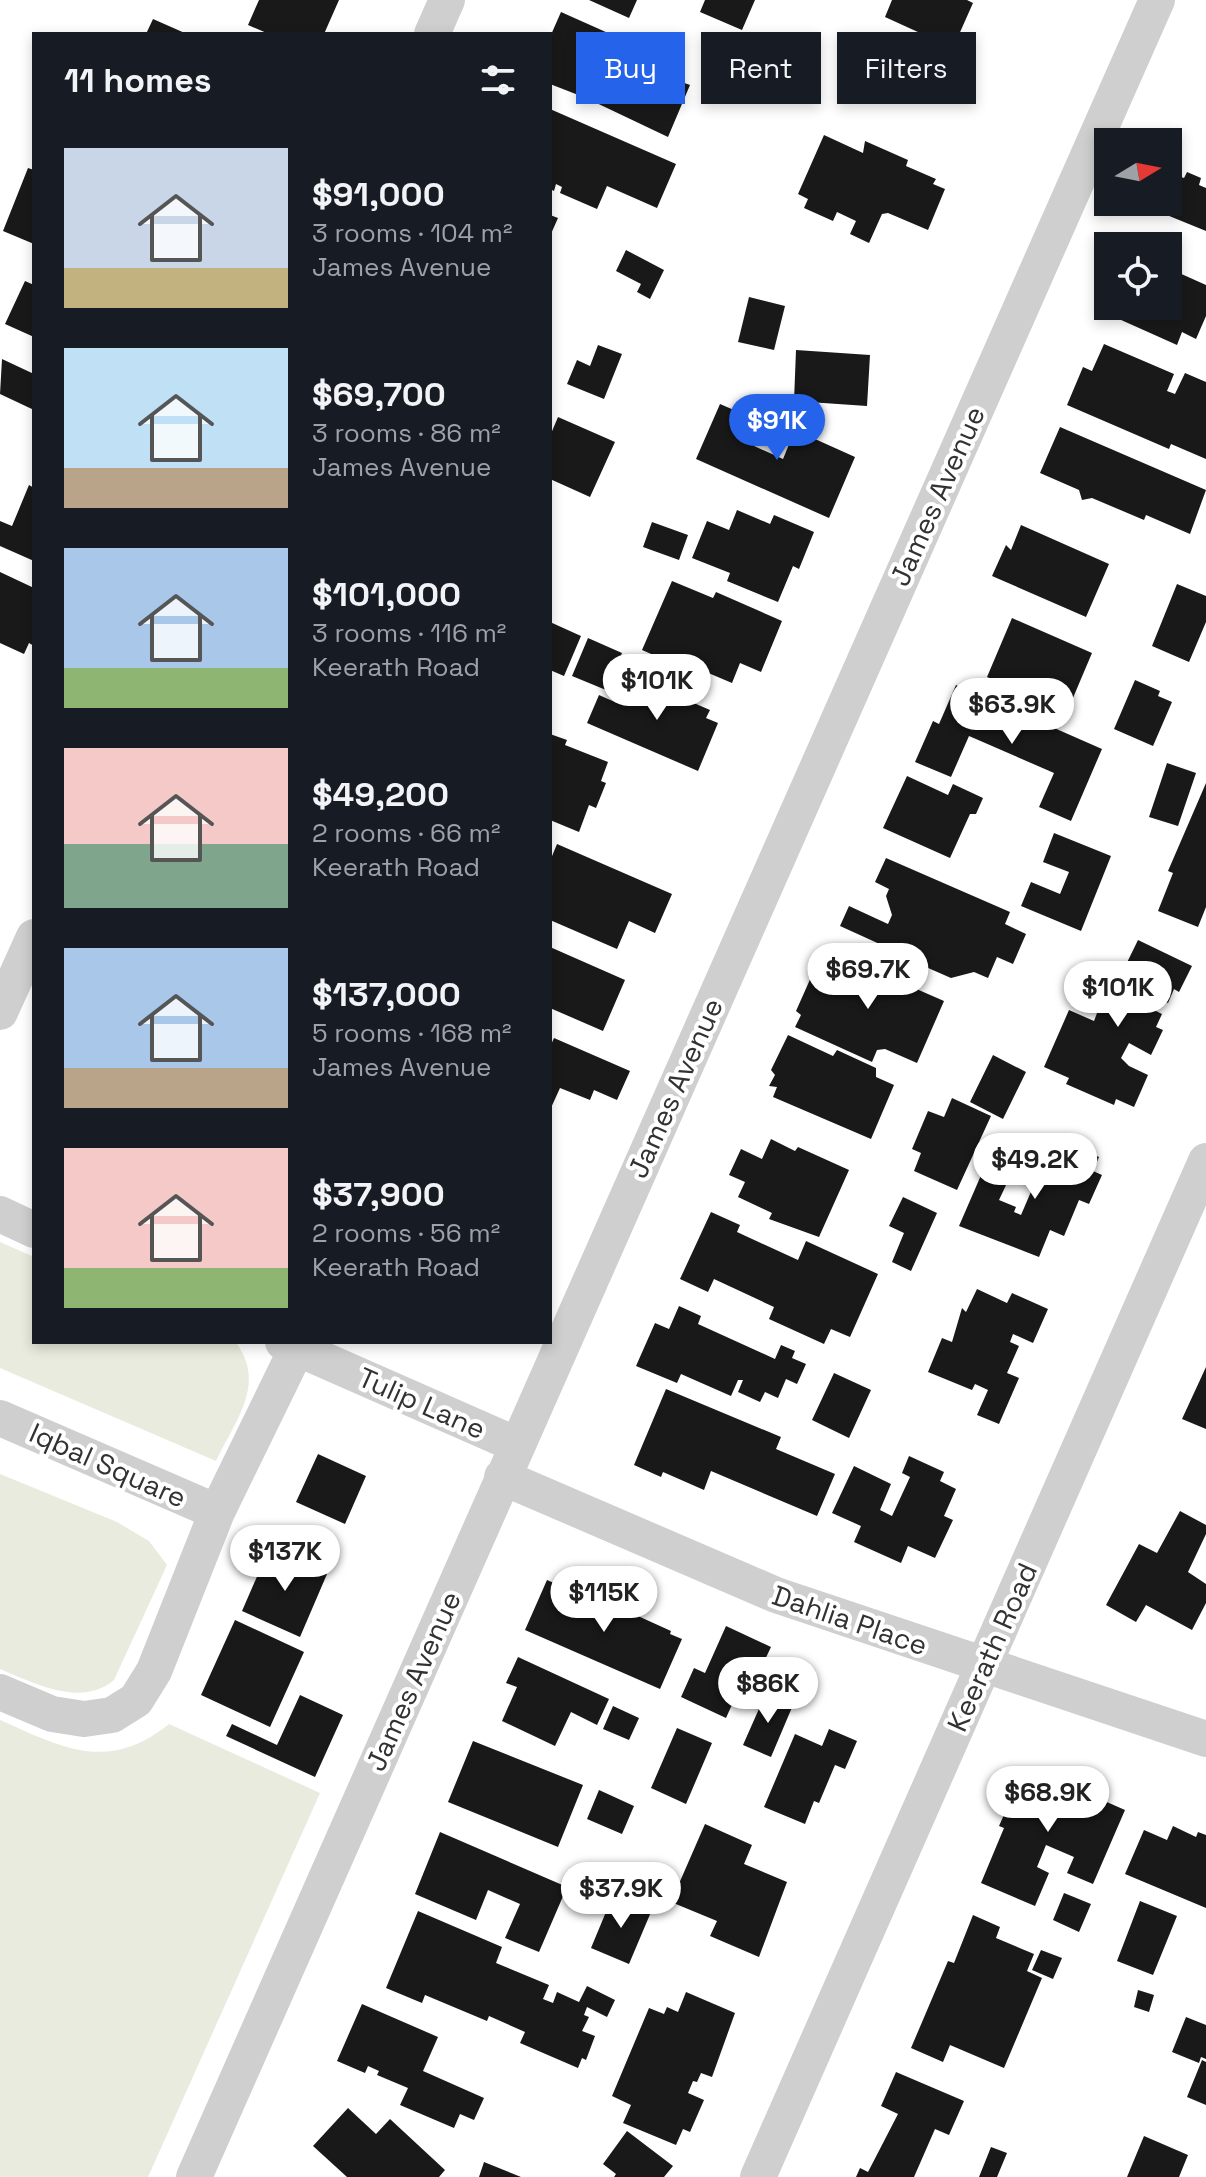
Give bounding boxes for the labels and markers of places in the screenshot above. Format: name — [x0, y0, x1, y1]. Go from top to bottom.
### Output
pin: $91K — [730, 394, 824, 462]
pin: $101K — [601, 654, 713, 722]
pin: $63.9K — [947, 678, 1077, 746]
pin: $69.7K — [803, 943, 933, 1011]
pin: $101K — [1062, 961, 1174, 1029]
pin: $49.2K — [970, 1133, 1100, 1201]
pin: $137K — [229, 1525, 341, 1593]
pin: $115K — [548, 1566, 660, 1634]
pin: $86K — [721, 1657, 815, 1725]
pin: $68.9K — [983, 1766, 1113, 1834]
pin: $37.9K — [556, 1862, 686, 1930]

